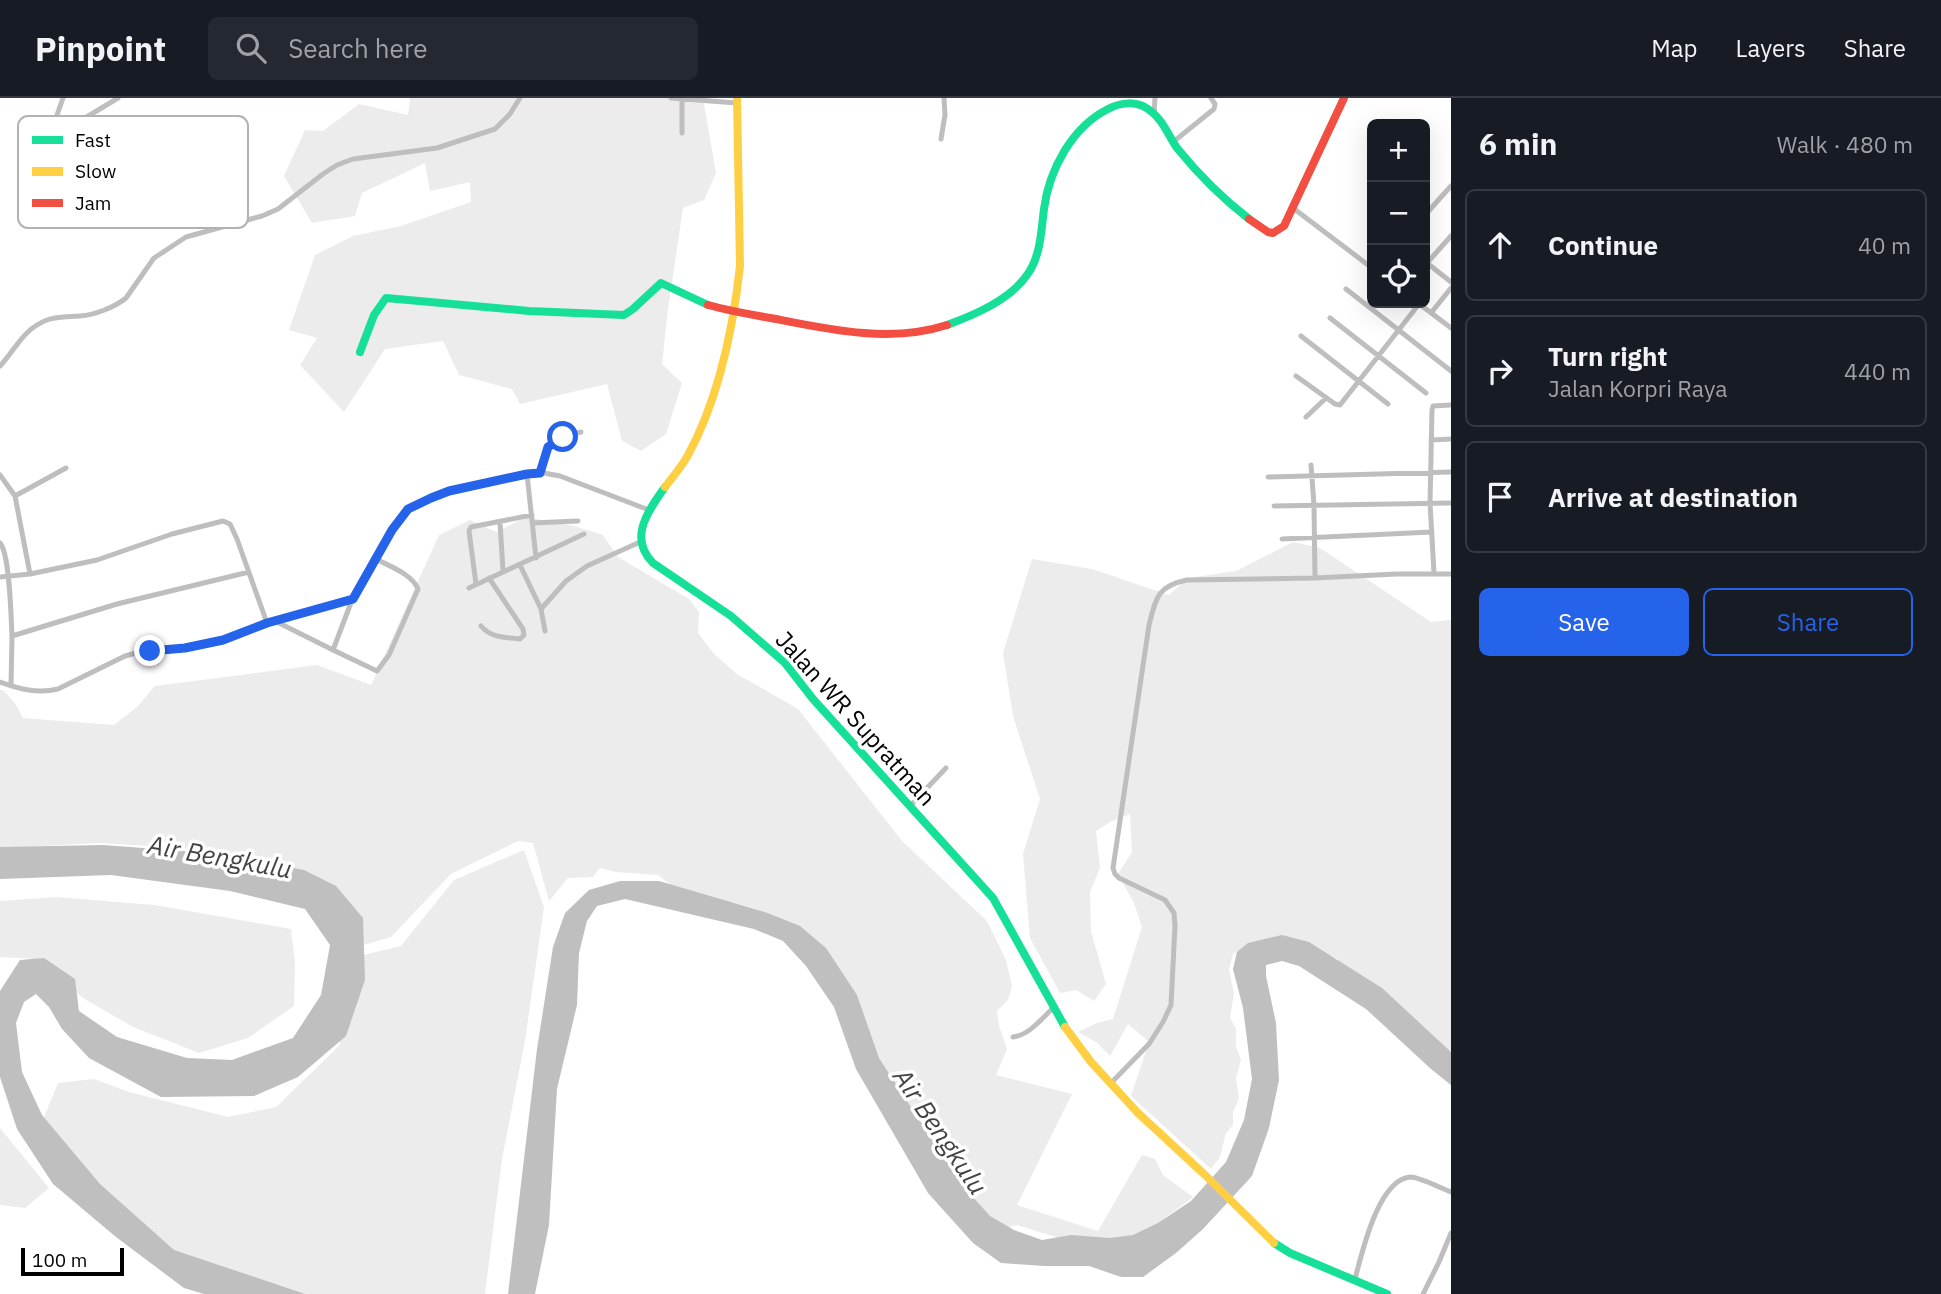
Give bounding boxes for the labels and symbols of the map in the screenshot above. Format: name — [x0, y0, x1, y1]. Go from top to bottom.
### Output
legend — [18, 116, 248, 228]
text: Fast — [75, 128, 111, 152]
text: Slow — [75, 159, 116, 183]
text: Jam — [75, 191, 111, 215]
route start — [547, 421, 578, 452]
street label: Jalan WR Supratman — [769, 624, 943, 812]
route end — [134, 635, 165, 666]
water label: Air Bengkulu — [144, 826, 295, 885]
water label: Air Bengkulu — [886, 1060, 996, 1201]
scale bar — [21, 1245, 124, 1277]

